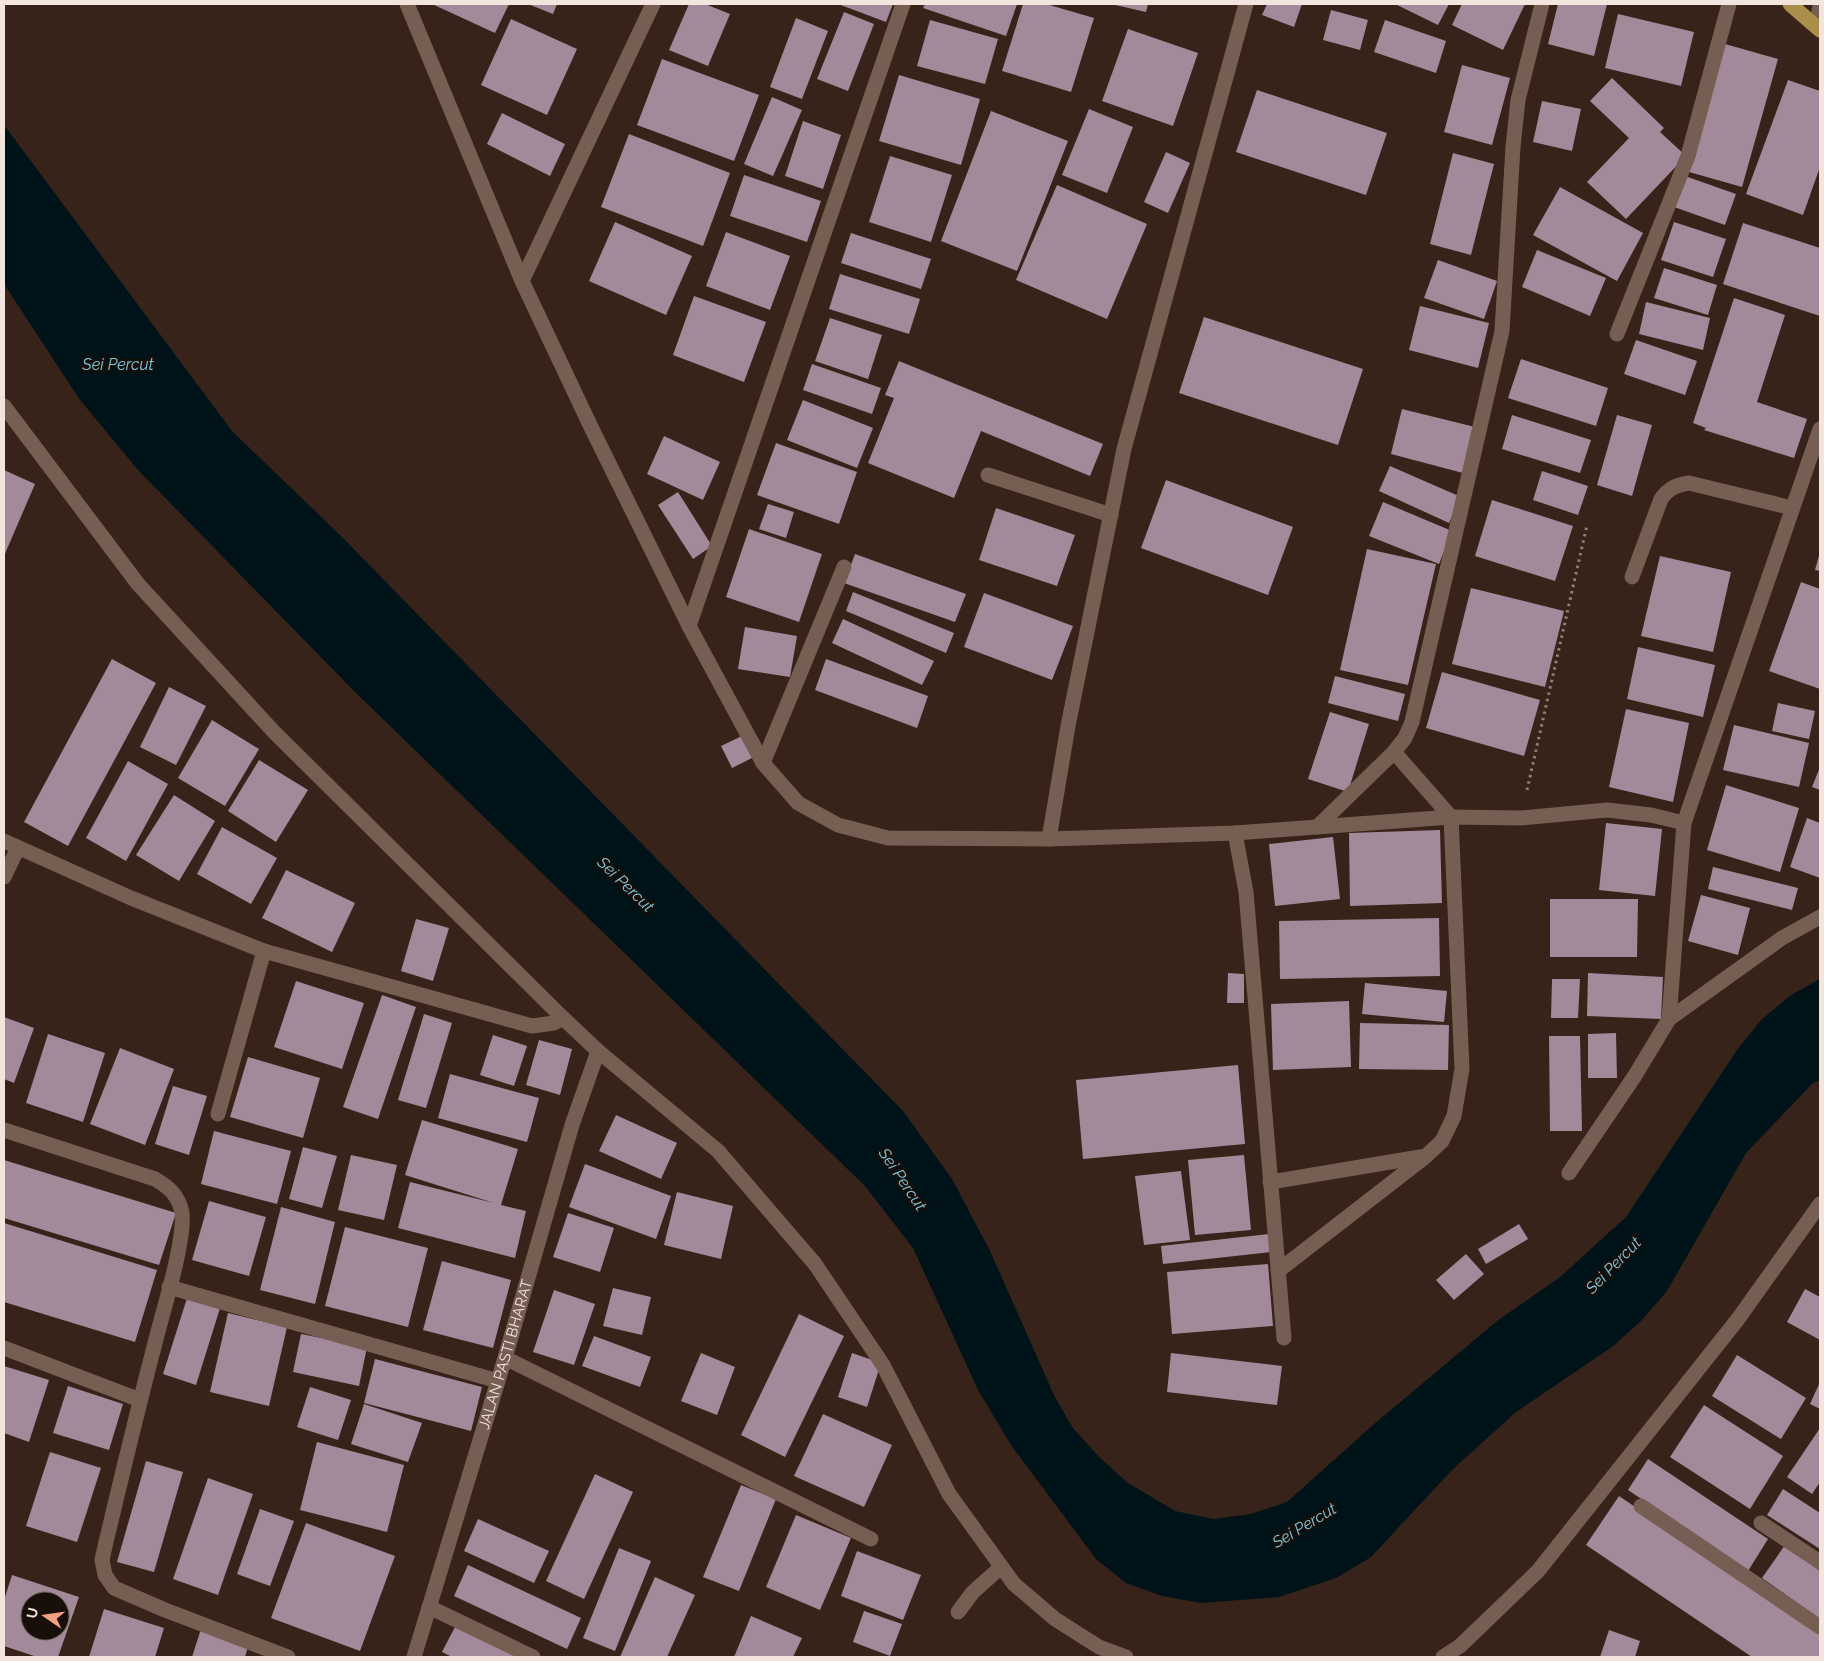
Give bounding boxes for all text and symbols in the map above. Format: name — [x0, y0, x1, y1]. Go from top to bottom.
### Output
water label: Sei Percut — [81, 355, 154, 374]
water label: Sei Percut — [593, 852, 658, 917]
water label: Sei Percut — [874, 1144, 931, 1215]
water label: Sei Percut — [1581, 1233, 1646, 1298]
street label: JALAN PASTI BHARAT — [475, 1278, 536, 1431]
water label: Sei Percut — [1268, 1498, 1340, 1552]
north arrow — [20, 1591, 70, 1641]
text: U — [23, 1606, 41, 1620]

